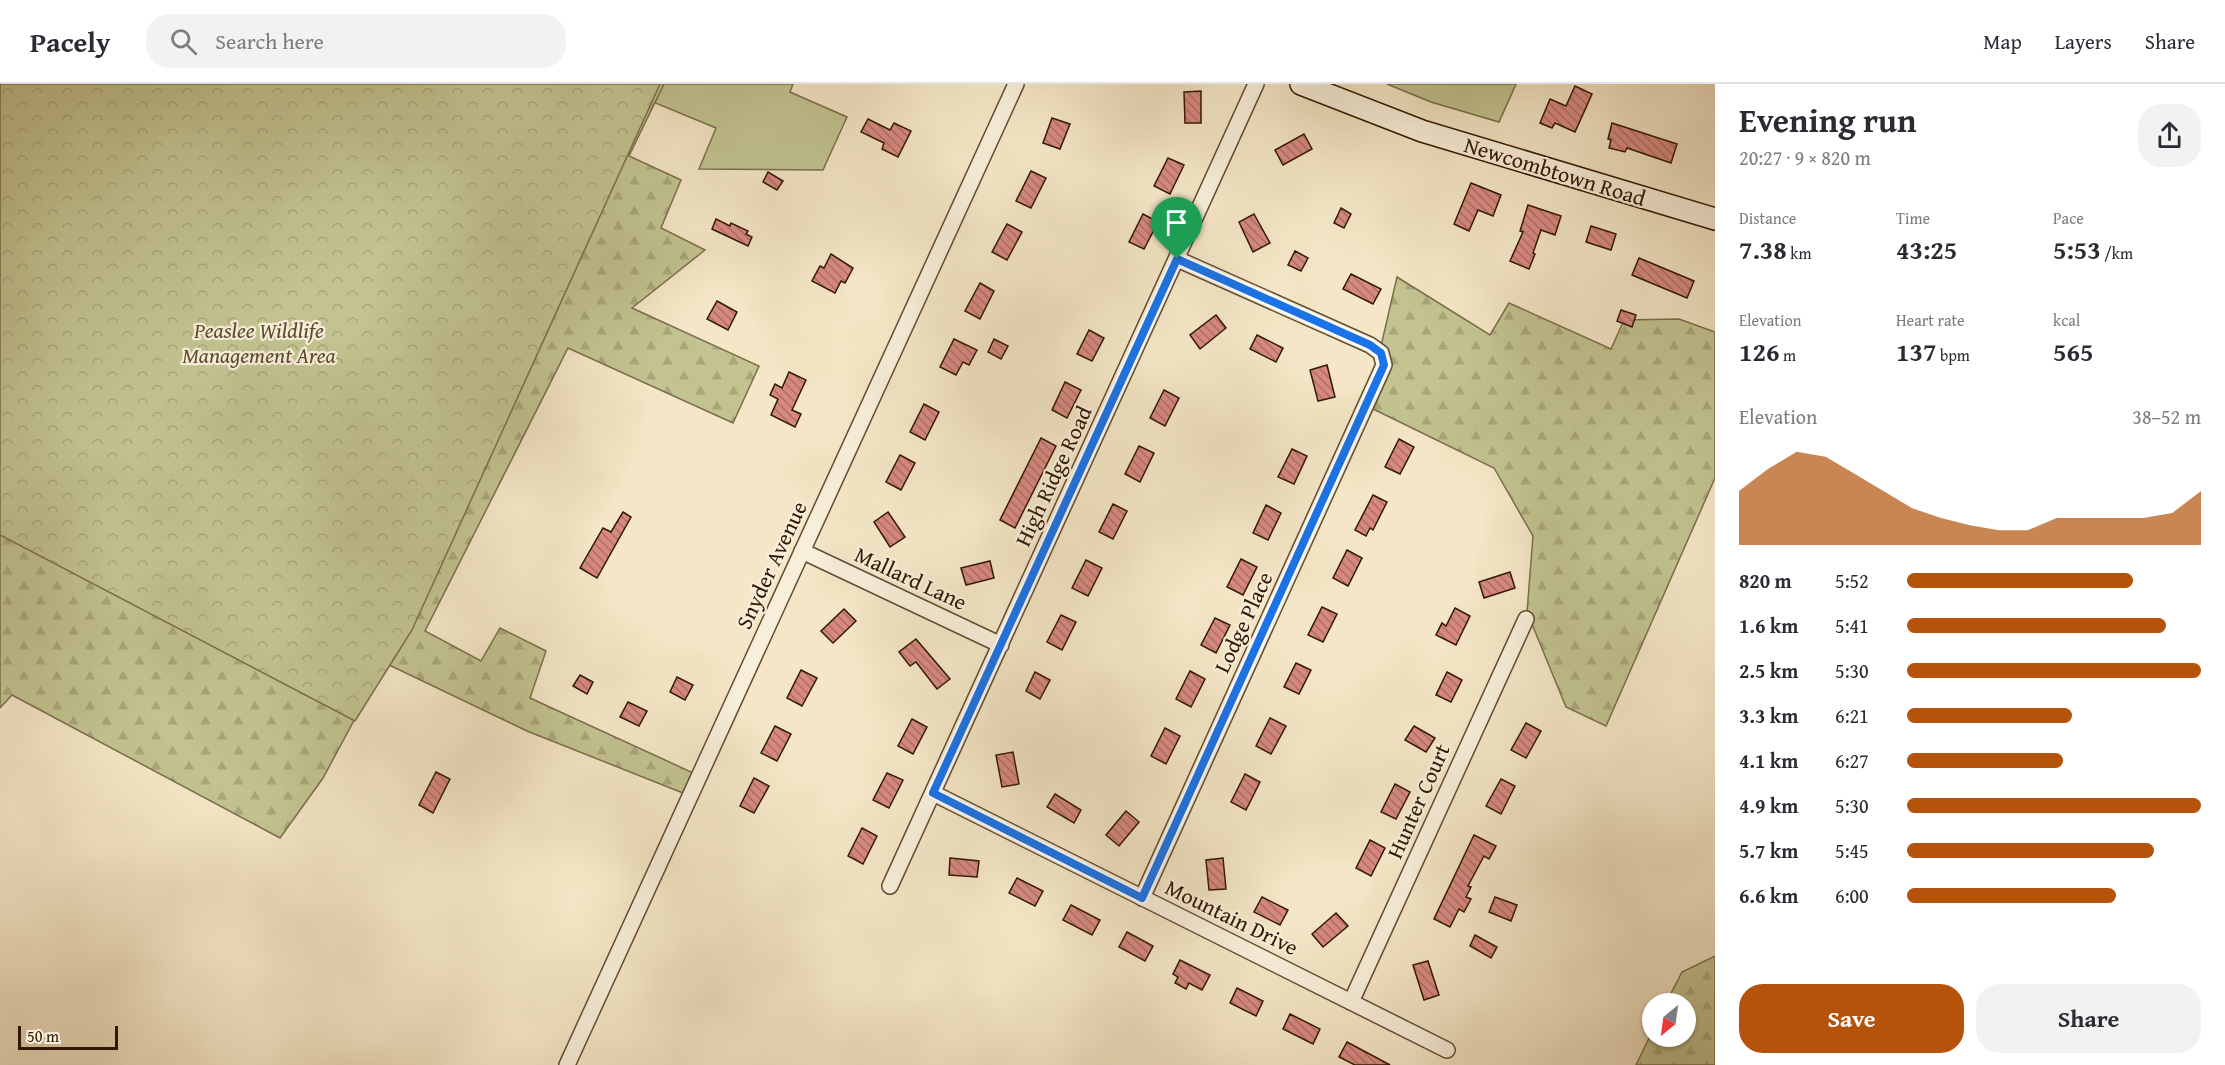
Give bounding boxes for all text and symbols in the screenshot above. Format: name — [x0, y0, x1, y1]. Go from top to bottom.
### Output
search box — [146, 14, 566, 68]
text: Pacely — [30, 21, 110, 62]
icon: search — [167, 25, 200, 58]
text: Search here — [215, 25, 324, 57]
text: Map — [1983, 26, 2022, 57]
text: Layers — [2055, 26, 2112, 57]
text: Share — [2145, 26, 2195, 57]
text: Evening run — [1739, 96, 1916, 144]
button: share — [2138, 104, 2201, 167]
street label: Newcombtown Road — [1460, 128, 1650, 214]
text: 20:27 · 9 × 820 m — [1739, 143, 1871, 172]
pin — [1151, 197, 1202, 259]
icon: arrive — [1160, 206, 1193, 239]
text: Distance — [1739, 206, 1796, 230]
text: Time — [1896, 206, 1930, 230]
text: Pace — [2053, 206, 2084, 230]
text: 7.38 — [1739, 230, 1787, 269]
text: 43:25 — [1896, 230, 1957, 269]
text: 5:53 — [2053, 230, 2101, 269]
text: km — [1787, 241, 1811, 265]
text: /km — [2101, 241, 2133, 265]
text: Elevation — [1739, 308, 1802, 332]
text: Heart rate — [1896, 308, 1965, 332]
text: kcal — [2053, 308, 2080, 332]
park label: Peaslee Wildlife Management Area — [182, 314, 336, 371]
text: 126 — [1739, 332, 1779, 371]
text: 137 — [1896, 332, 1936, 371]
text: 565 — [2053, 332, 2093, 371]
text: m — [1779, 343, 1796, 367]
text: bpm — [1936, 343, 1970, 367]
street label: High Ridge Road — [1006, 400, 1100, 551]
text: Elevation — [1739, 402, 1817, 431]
text: 38–52 m — [2132, 402, 2201, 431]
street label: Snyder Avenue — [727, 496, 815, 634]
street label: Mallard Lane — [850, 538, 972, 618]
street label: Lodge Place — [1206, 566, 1280, 678]
text: 820 m — [1739, 566, 1792, 595]
text: 5:52 — [1835, 566, 1869, 595]
text: 1.6 km — [1739, 611, 1798, 640]
text: 5:41 — [1835, 611, 1869, 640]
text: 2.5 km — [1739, 656, 1798, 685]
text: 5:30 — [1835, 656, 1869, 685]
text: 3.3 km — [1739, 701, 1798, 730]
text: 6:21 — [1835, 701, 1869, 730]
street label: Hunter Court — [1378, 738, 1458, 864]
text: 4.1 km — [1739, 746, 1798, 775]
text: 6:27 — [1835, 746, 1869, 775]
text: 4.9 km — [1739, 791, 1798, 820]
text: 5:30 — [1835, 791, 1869, 820]
text: 5.7 km — [1739, 836, 1798, 865]
text: 5:45 — [1835, 836, 1869, 865]
street label: Mountain Drive — [1160, 871, 1304, 963]
text: 6.6 km — [1739, 881, 1798, 910]
text: 6:00 — [1835, 881, 1869, 910]
button: Save — [1739, 984, 1964, 1053]
button: Share — [1976, 984, 2201, 1053]
north arrow — [1642, 993, 1696, 1047]
map controls — [1642, 993, 1696, 1047]
scale bar — [18, 1023, 118, 1050]
text: 50 m — [27, 1024, 59, 1048]

